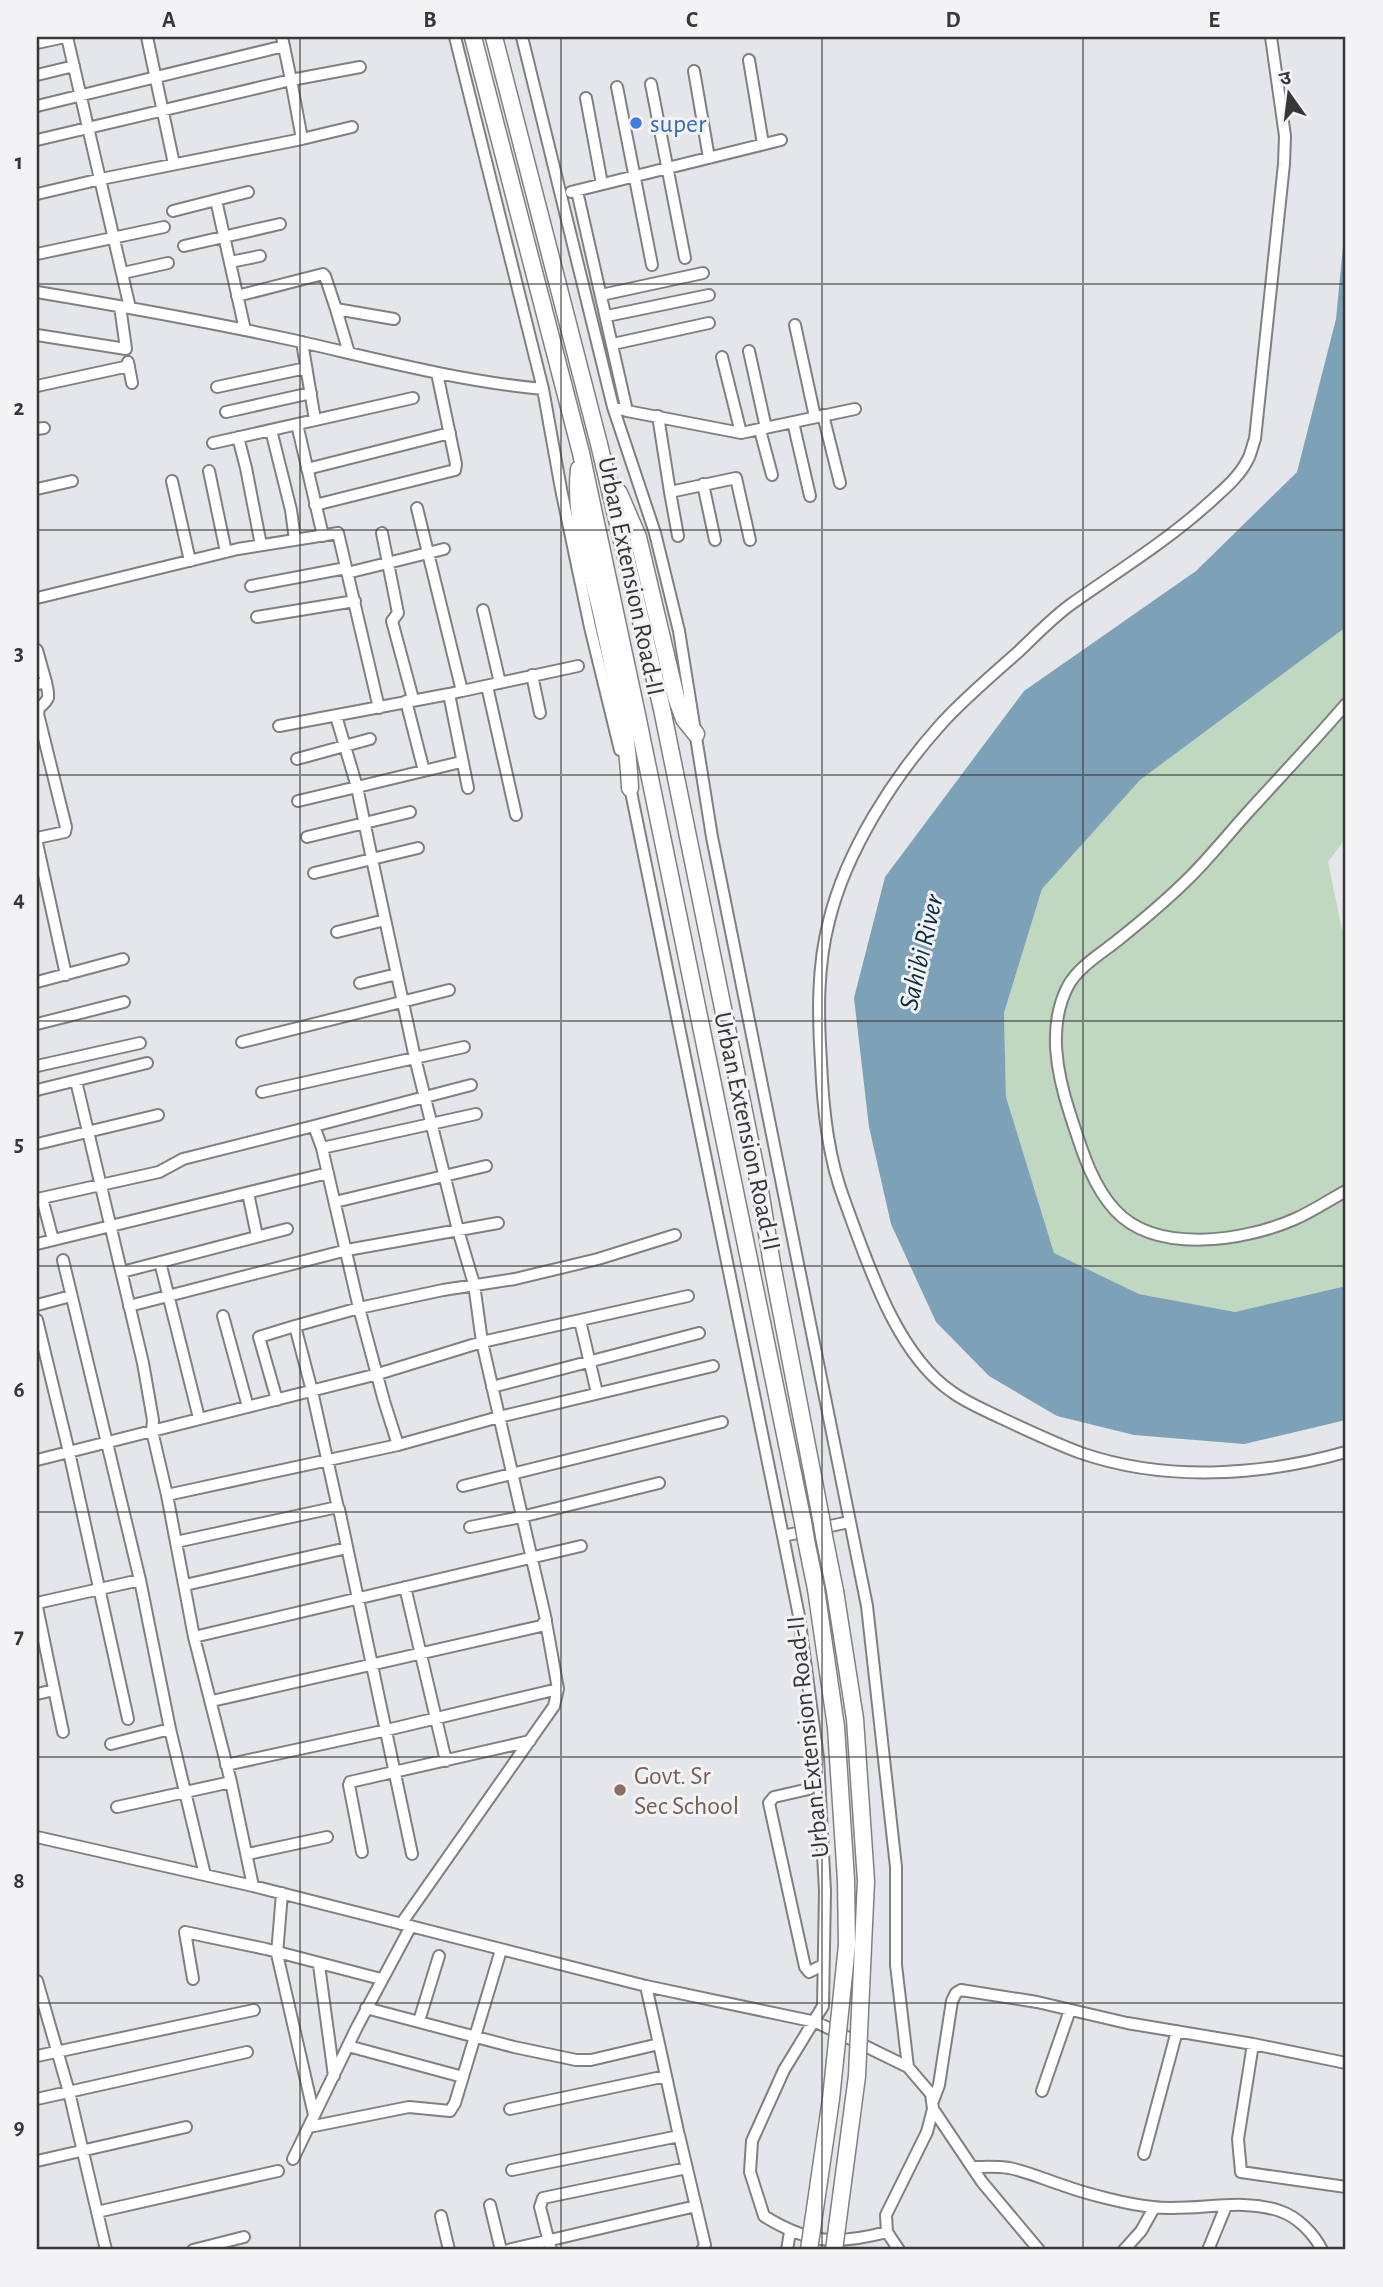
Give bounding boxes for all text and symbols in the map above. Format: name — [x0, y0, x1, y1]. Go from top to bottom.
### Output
text: A — [162, 9, 176, 32]
text: B — [423, 9, 437, 32]
text: C — [686, 9, 698, 32]
text: D — [945, 9, 961, 32]
text: E — [1208, 9, 1220, 32]
north arrow — [1254, 60, 1324, 130]
text: उ — [1278, 68, 1294, 90]
place label: super — [650, 111, 707, 137]
marker: super — [628, 115, 644, 131]
text: 1 — [15, 151, 23, 174]
text: 2 — [14, 397, 25, 420]
street label: Urban Extension Road-II — [593, 455, 669, 698]
text: 3 — [14, 642, 24, 665]
text: 4 — [13, 888, 25, 911]
water label: Sahibi River — [895, 891, 949, 1013]
street label: Urban Extension Road-II — [709, 1010, 785, 1253]
text: 5 — [14, 1133, 24, 1156]
text: 6 — [13, 1379, 25, 1402]
street label: Urban Extension Road-II — [782, 1615, 834, 1859]
text: 7 — [14, 1625, 24, 1648]
place label: Govt. Sr Sec School — [634, 1763, 739, 1819]
marker: Govt. Sr Sec School — [612, 1782, 628, 1798]
text: 8 — [13, 1870, 25, 1893]
text: 9 — [13, 2116, 25, 2139]

